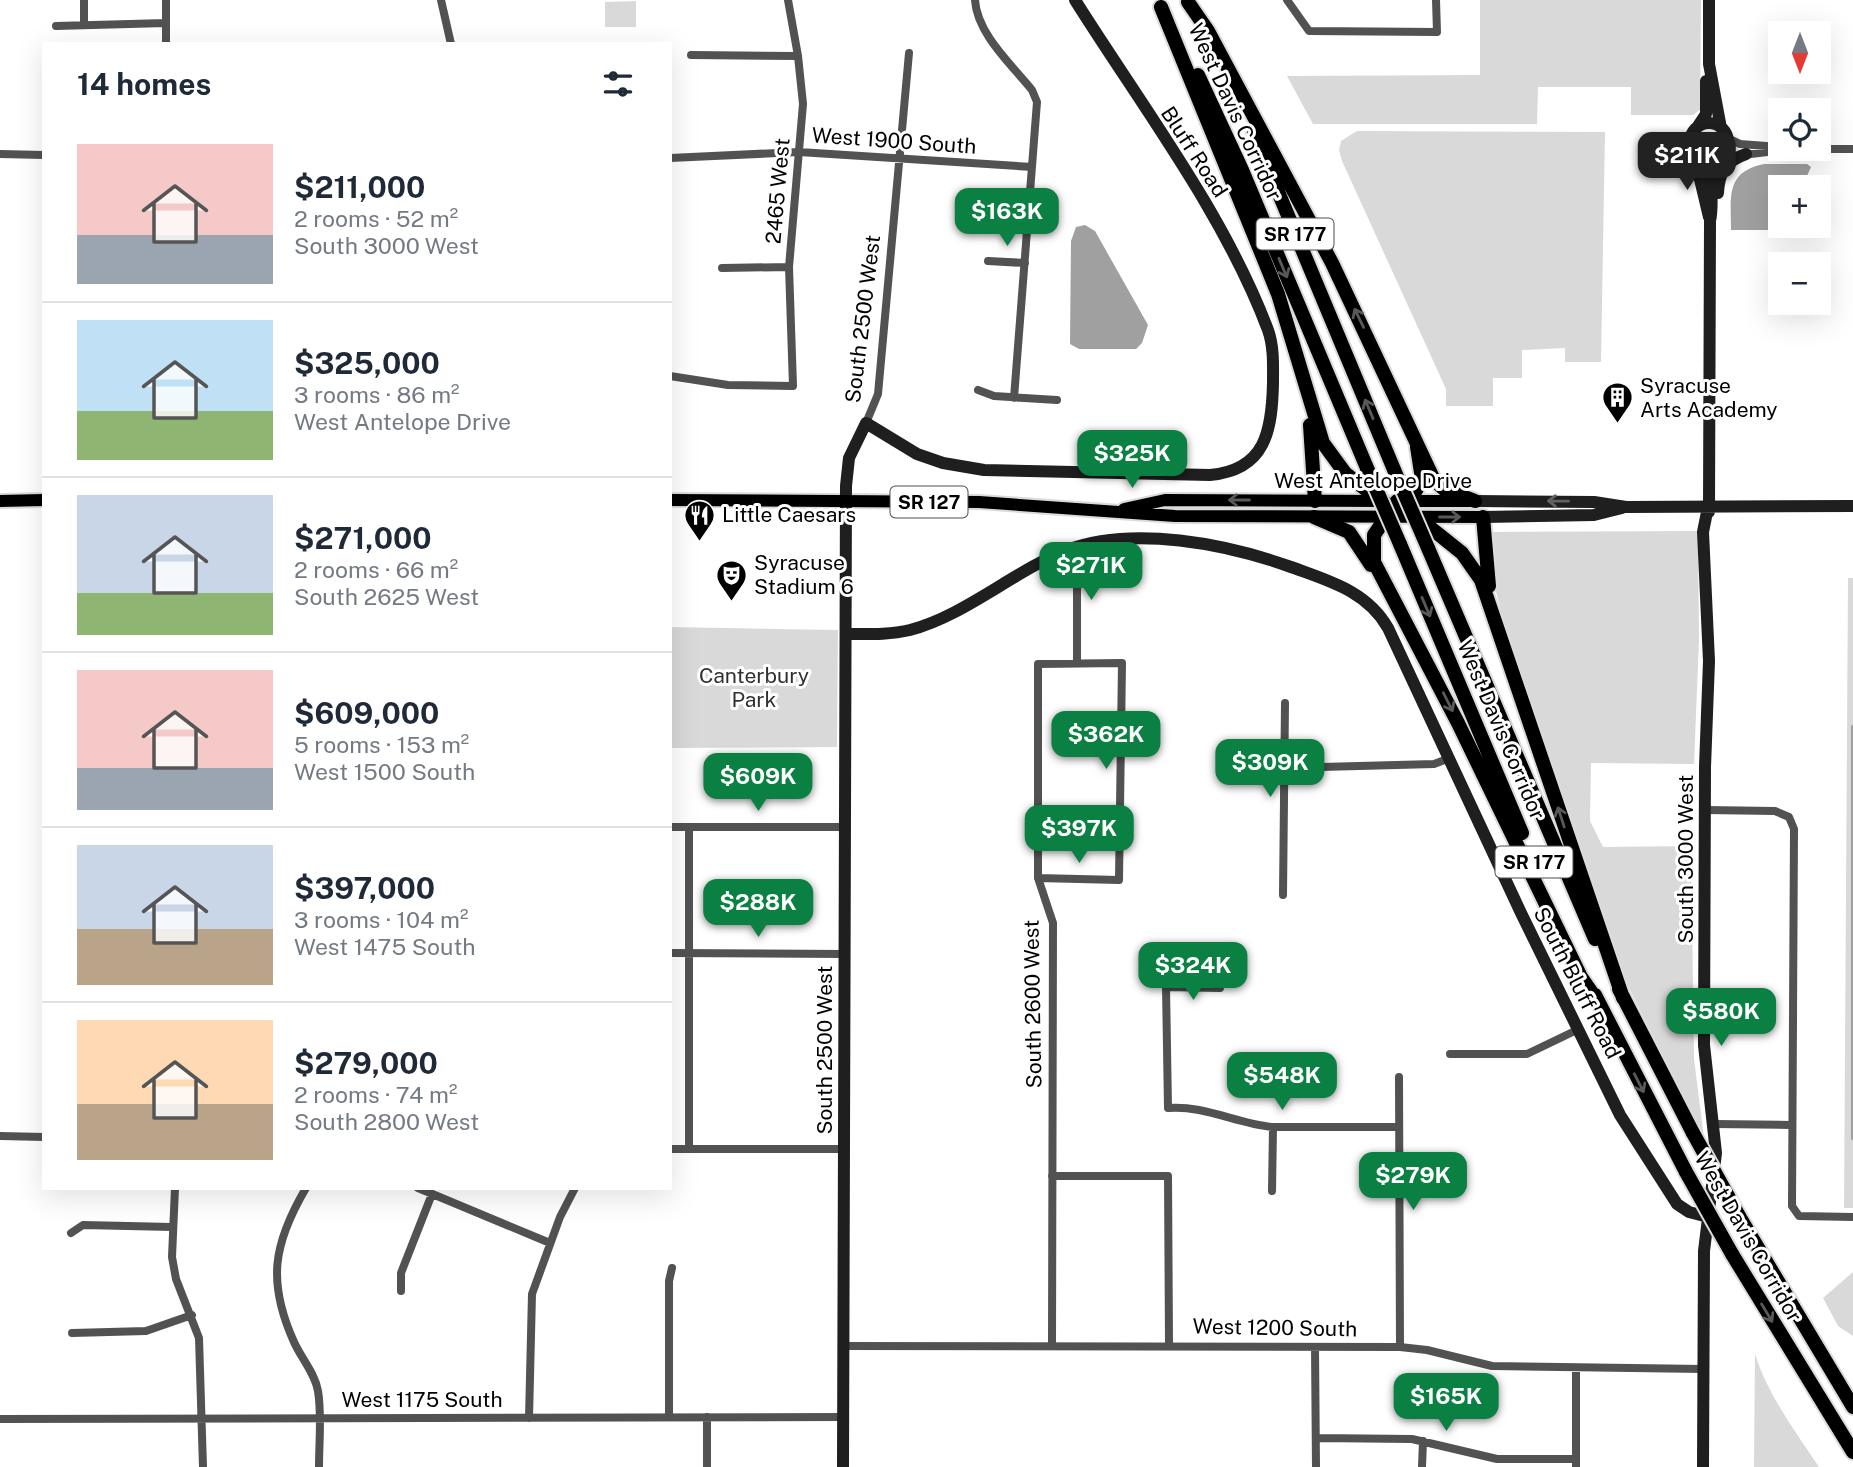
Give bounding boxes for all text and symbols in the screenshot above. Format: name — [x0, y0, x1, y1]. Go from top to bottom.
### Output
street label: West Davis Corridor — [1183, 19, 1287, 204]
north arrow — [1768, 21, 1830, 84]
map controls — [1768, 21, 1831, 315]
icon: filters — [599, 65, 637, 103]
text: 14 homes — [77, 66, 211, 102]
button: locate — [1768, 98, 1831, 161]
street label: Bluff Road — [1156, 102, 1233, 202]
street label: West 1900 South — [811, 122, 977, 159]
pin: $211K — [1638, 132, 1736, 192]
street label: 2465 West — [760, 137, 795, 245]
text: $211K — [1654, 141, 1720, 168]
text: $211,000 — [294, 169, 425, 205]
icon: home — [133, 172, 217, 256]
button: + — [1768, 175, 1831, 238]
pin: $163K — [958, 188, 1056, 248]
text: $163K — [971, 197, 1043, 224]
text: 2 rooms · 52 m² — [294, 205, 458, 232]
road number: SR 177 — [1256, 218, 1334, 250]
text: South 3000 West — [294, 232, 479, 259]
street label: South 2500 West — [840, 233, 885, 404]
button: − — [1768, 252, 1831, 315]
one-way arrow — [1278, 257, 1291, 279]
one-way arrow — [1352, 308, 1366, 329]
text: $325,000 — [294, 345, 440, 381]
icon: home — [133, 348, 217, 432]
place label: Syracuse Arts Academy — [1640, 373, 1778, 422]
text: 3 rooms · 86 m² — [294, 381, 460, 408]
building icon: Syracuse Arts Academy — [1600, 381, 1634, 425]
one-way arrow — [1362, 399, 1375, 420]
text: West Antelope Drive — [294, 408, 511, 435]
pin: $325K — [1083, 430, 1181, 490]
text: $325K — [1093, 439, 1171, 466]
street label: West Antelope Drive — [1274, 468, 1472, 493]
road number: SR 127 — [890, 486, 968, 517]
one-way arrow — [1227, 493, 1250, 507]
one-way arrow — [1547, 495, 1570, 508]
restaurant icon: Little Caesars — [682, 498, 716, 542]
place label: Little Caesars — [722, 502, 856, 527]
one-way arrow — [1438, 510, 1461, 524]
text: $271,000 — [294, 520, 432, 556]
icon: home — [133, 523, 217, 607]
pin: $271K — [1042, 542, 1140, 602]
place label: Syracuse Stadium 6 — [754, 550, 854, 599]
text: $271K — [1055, 551, 1127, 578]
text: 2 rooms · 66 m² — [294, 556, 458, 583]
theatre icon: Syracuse Stadium 6 — [714, 558, 748, 602]
text: South 2625 West — [294, 583, 479, 610]
one-way arrow — [1420, 596, 1433, 618]
street label: West Davis Corridor — [1452, 636, 1551, 823]
park label: Canterbury Park — [699, 663, 809, 712]
one-way arrow — [1441, 691, 1455, 712]
text: $609,000 — [294, 695, 439, 731]
icon: home — [133, 698, 217, 782]
pin: $362K — [1057, 712, 1155, 771]
text: $362K — [1067, 720, 1145, 747]
text: 5 rooms · 153 m² — [294, 731, 469, 758]
pin: $309K — [1221, 740, 1319, 799]
text: $309K — [1231, 748, 1309, 775]
pin: $609K — [709, 754, 807, 813]
text: West 1500 South — [294, 758, 475, 785]
text: $609K — [719, 762, 797, 789]
street label: South 3000 West — [1673, 775, 1698, 943]
pin: $397K — [1030, 806, 1128, 865]
one-way arrow — [1554, 807, 1566, 829]
text: $397K — [1041, 814, 1117, 841]
road number: SR 177 — [1496, 846, 1572, 877]
text: $397,000 — [294, 870, 435, 906]
icon: home — [133, 873, 217, 957]
pin: $288K — [709, 880, 807, 939]
text: $288K — [719, 888, 797, 915]
street label: South Bluff Road — [1528, 903, 1626, 1063]
text: 3 rooms · 104 m² — [294, 906, 468, 933]
street label: South 2600 West — [1019, 920, 1046, 1089]
text: West 1475 South — [294, 933, 476, 960]
pin: $324K — [1144, 942, 1242, 1002]
text: $324K — [1154, 951, 1232, 978]
street label: South 2500 West — [812, 965, 837, 1135]
pin: $580K — [1672, 988, 1770, 1048]
text: $580K — [1682, 997, 1760, 1024]
text: $279,000 — [294, 1045, 438, 1081]
icon: home — [133, 1048, 217, 1132]
pin: $548K — [1233, 1052, 1331, 1112]
text: $548K — [1243, 1061, 1321, 1088]
one-way arrow — [1632, 1072, 1646, 1093]
text: 2 rooms · 74 m² — [294, 1081, 457, 1108]
text: South 2800 West — [294, 1108, 479, 1135]
street label: West Davis Corridor — [1690, 1147, 1807, 1326]
pin: $279K — [1364, 1152, 1462, 1212]
text: $279K — [1375, 1161, 1451, 1188]
one-way arrow — [1760, 1302, 1774, 1322]
street label: West 1200 South — [1192, 1314, 1358, 1341]
pin: $165K — [1397, 1374, 1495, 1433]
text: $165K — [1410, 1382, 1482, 1409]
street label: West 1175 South — [341, 1387, 503, 1412]

